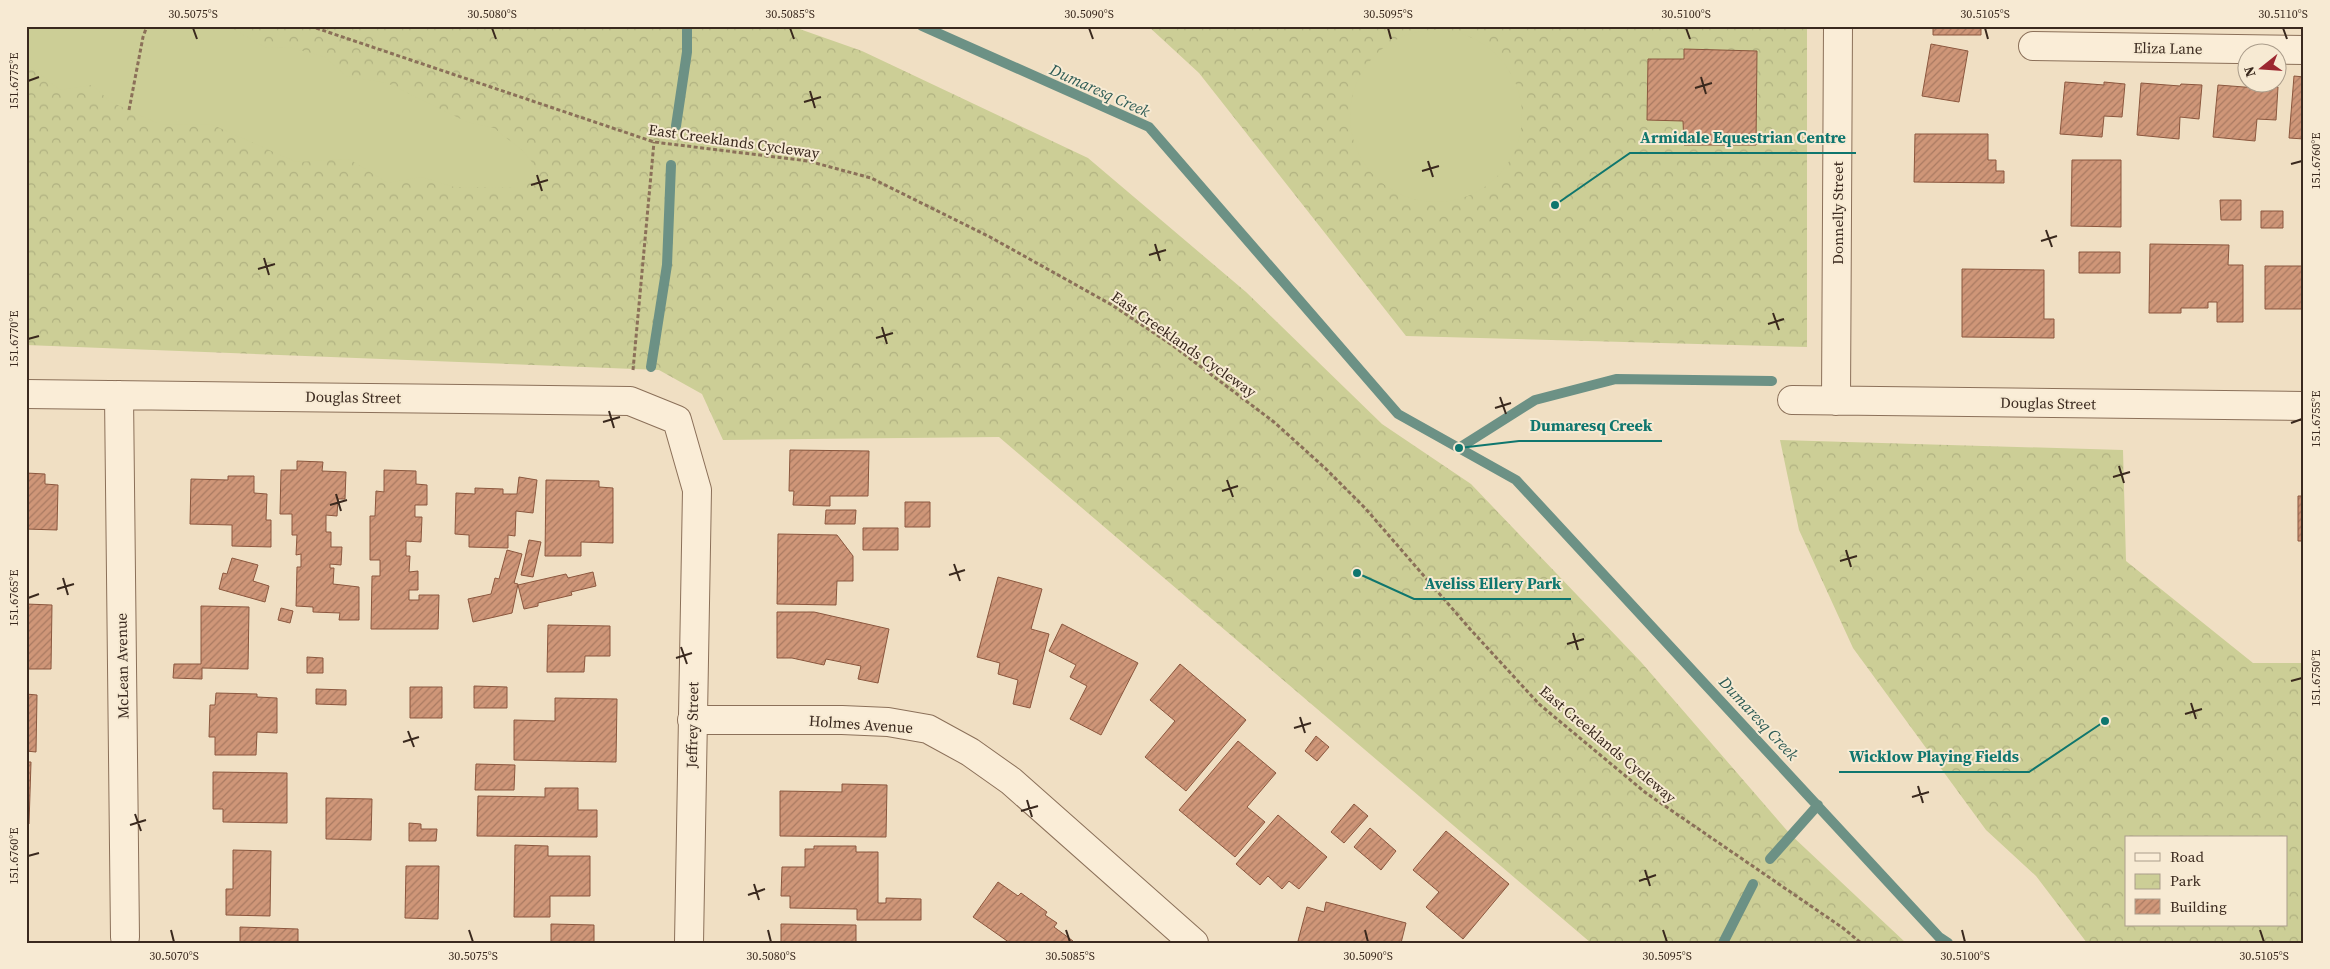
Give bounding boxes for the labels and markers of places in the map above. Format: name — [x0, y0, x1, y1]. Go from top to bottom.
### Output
callout: Armidale Equestrian Centre — [1630, 122, 1856, 153]
callout: Dumaresq Creek — [1519, 410, 1662, 441]
callout: Aveliss Ellery Park — [1414, 568, 1571, 599]
callout: Wicklow Playing Fields — [1839, 741, 2029, 772]

